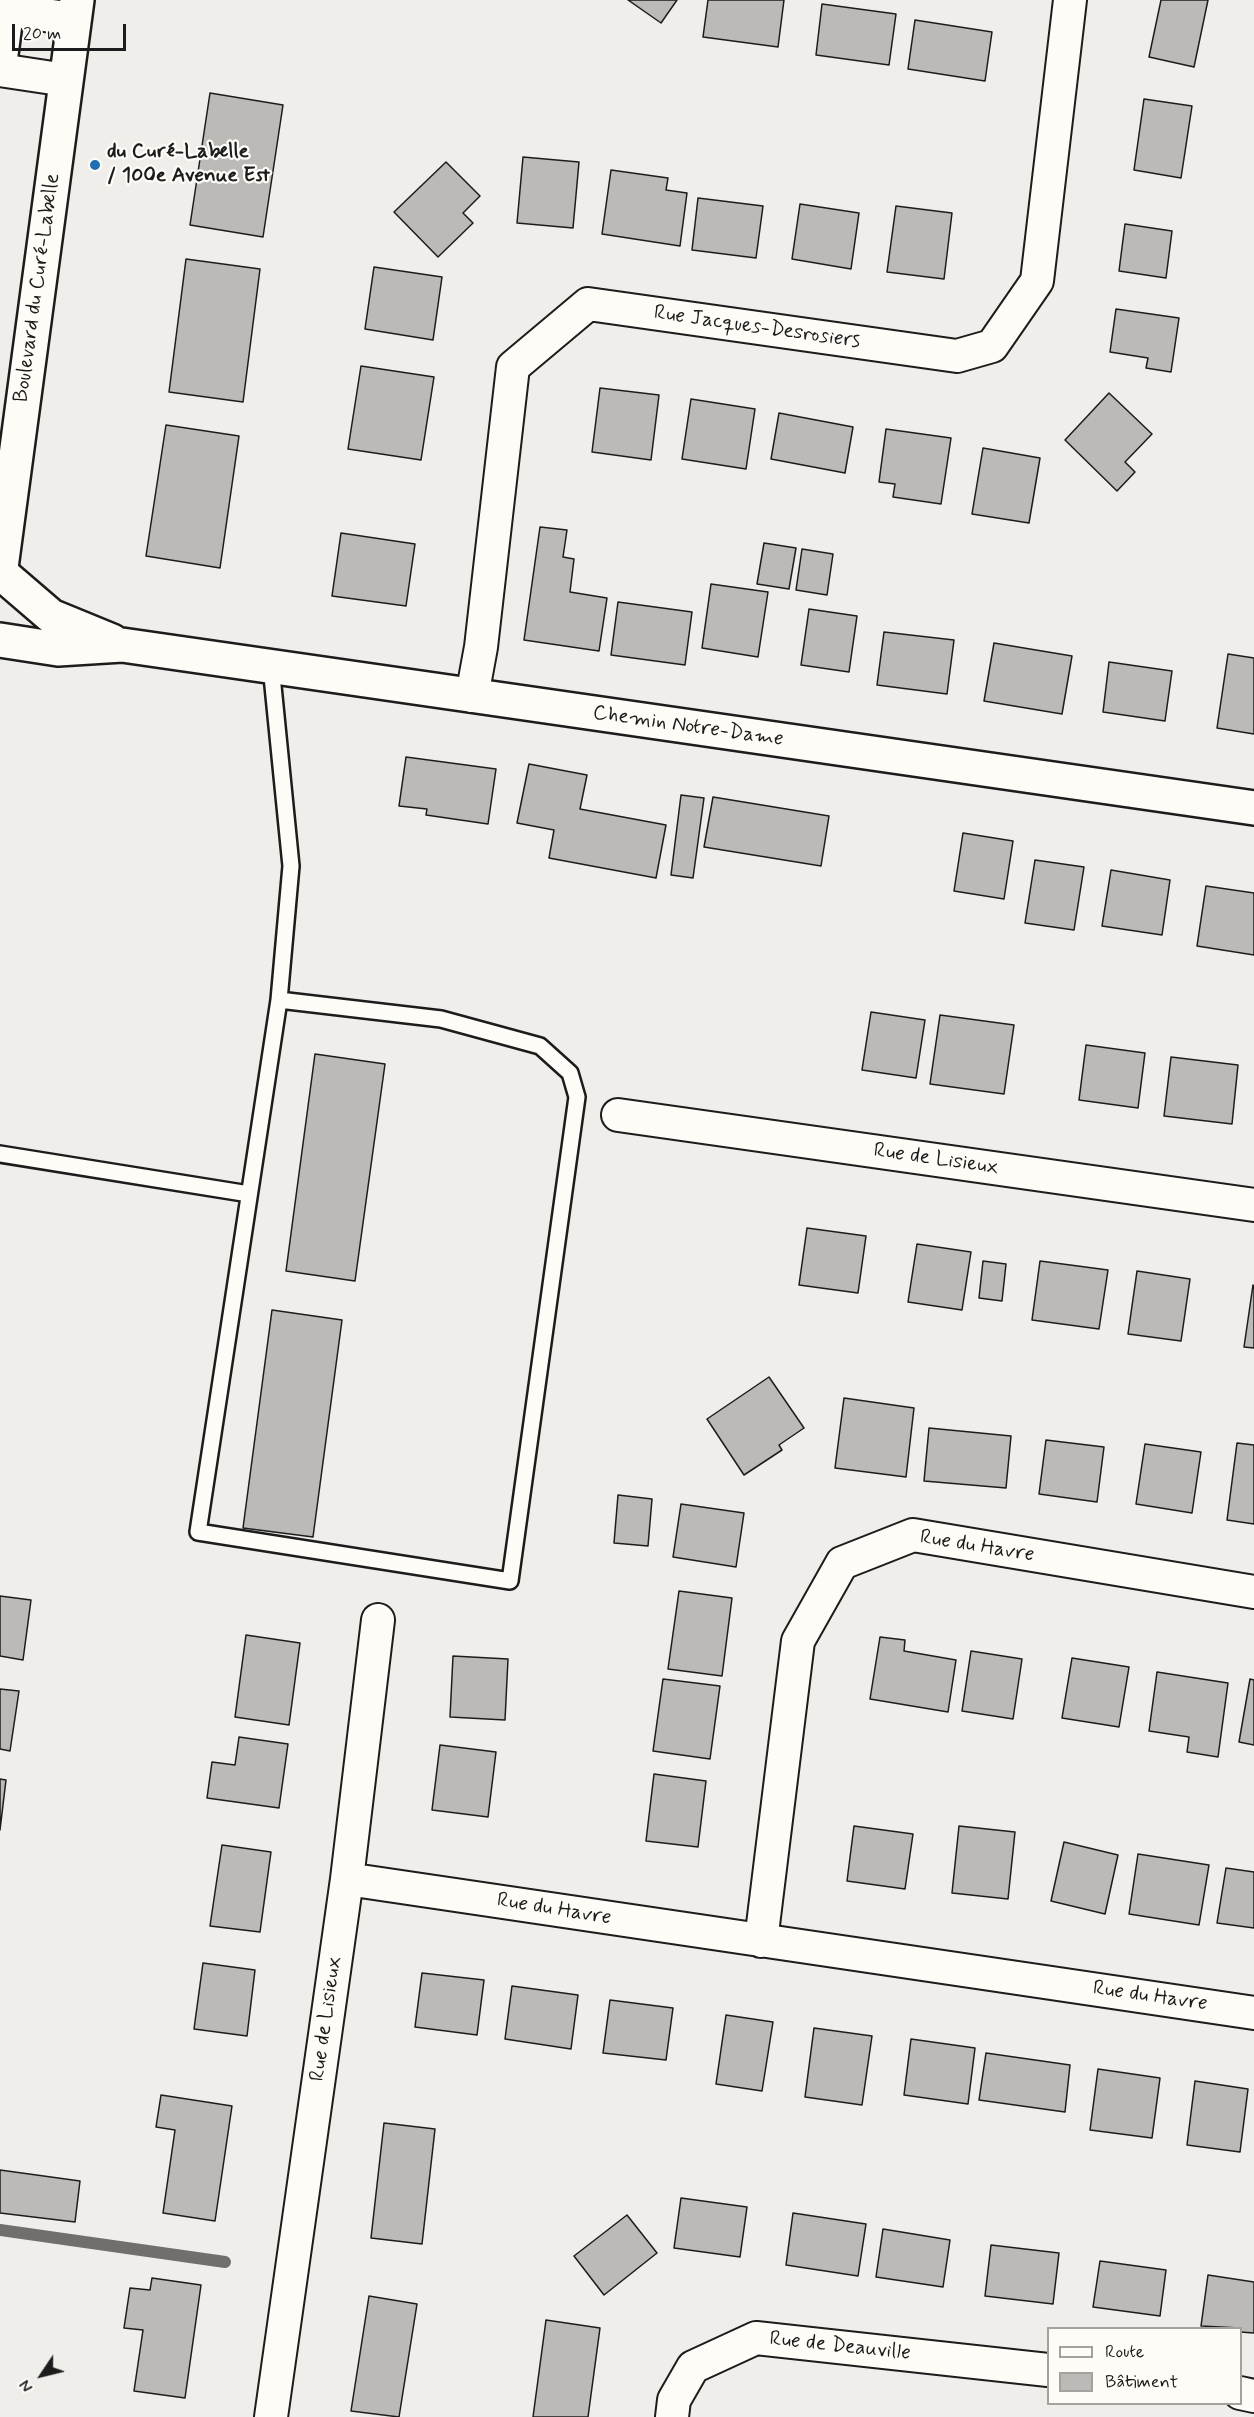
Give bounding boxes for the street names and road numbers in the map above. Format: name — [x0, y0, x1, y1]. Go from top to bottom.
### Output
street label: Boulevard du Curé-Labelle — [9, 172, 67, 404]
street label: Rue Jacques-Desrosiers — [652, 301, 862, 355]
street label: Chemin Notre-Dame — [591, 701, 785, 753]
street label: Rue de Lisieux — [872, 1139, 1000, 1181]
street label: Rue du Havre — [918, 1526, 1036, 1568]
street label: Rue du Havre — [495, 1889, 613, 1931]
street label: Rue de Lisieux — [306, 1955, 348, 2083]
street label: Rue du Havre — [1091, 1976, 1209, 2018]
street label: Rue de Deauville — [768, 2327, 912, 2367]

